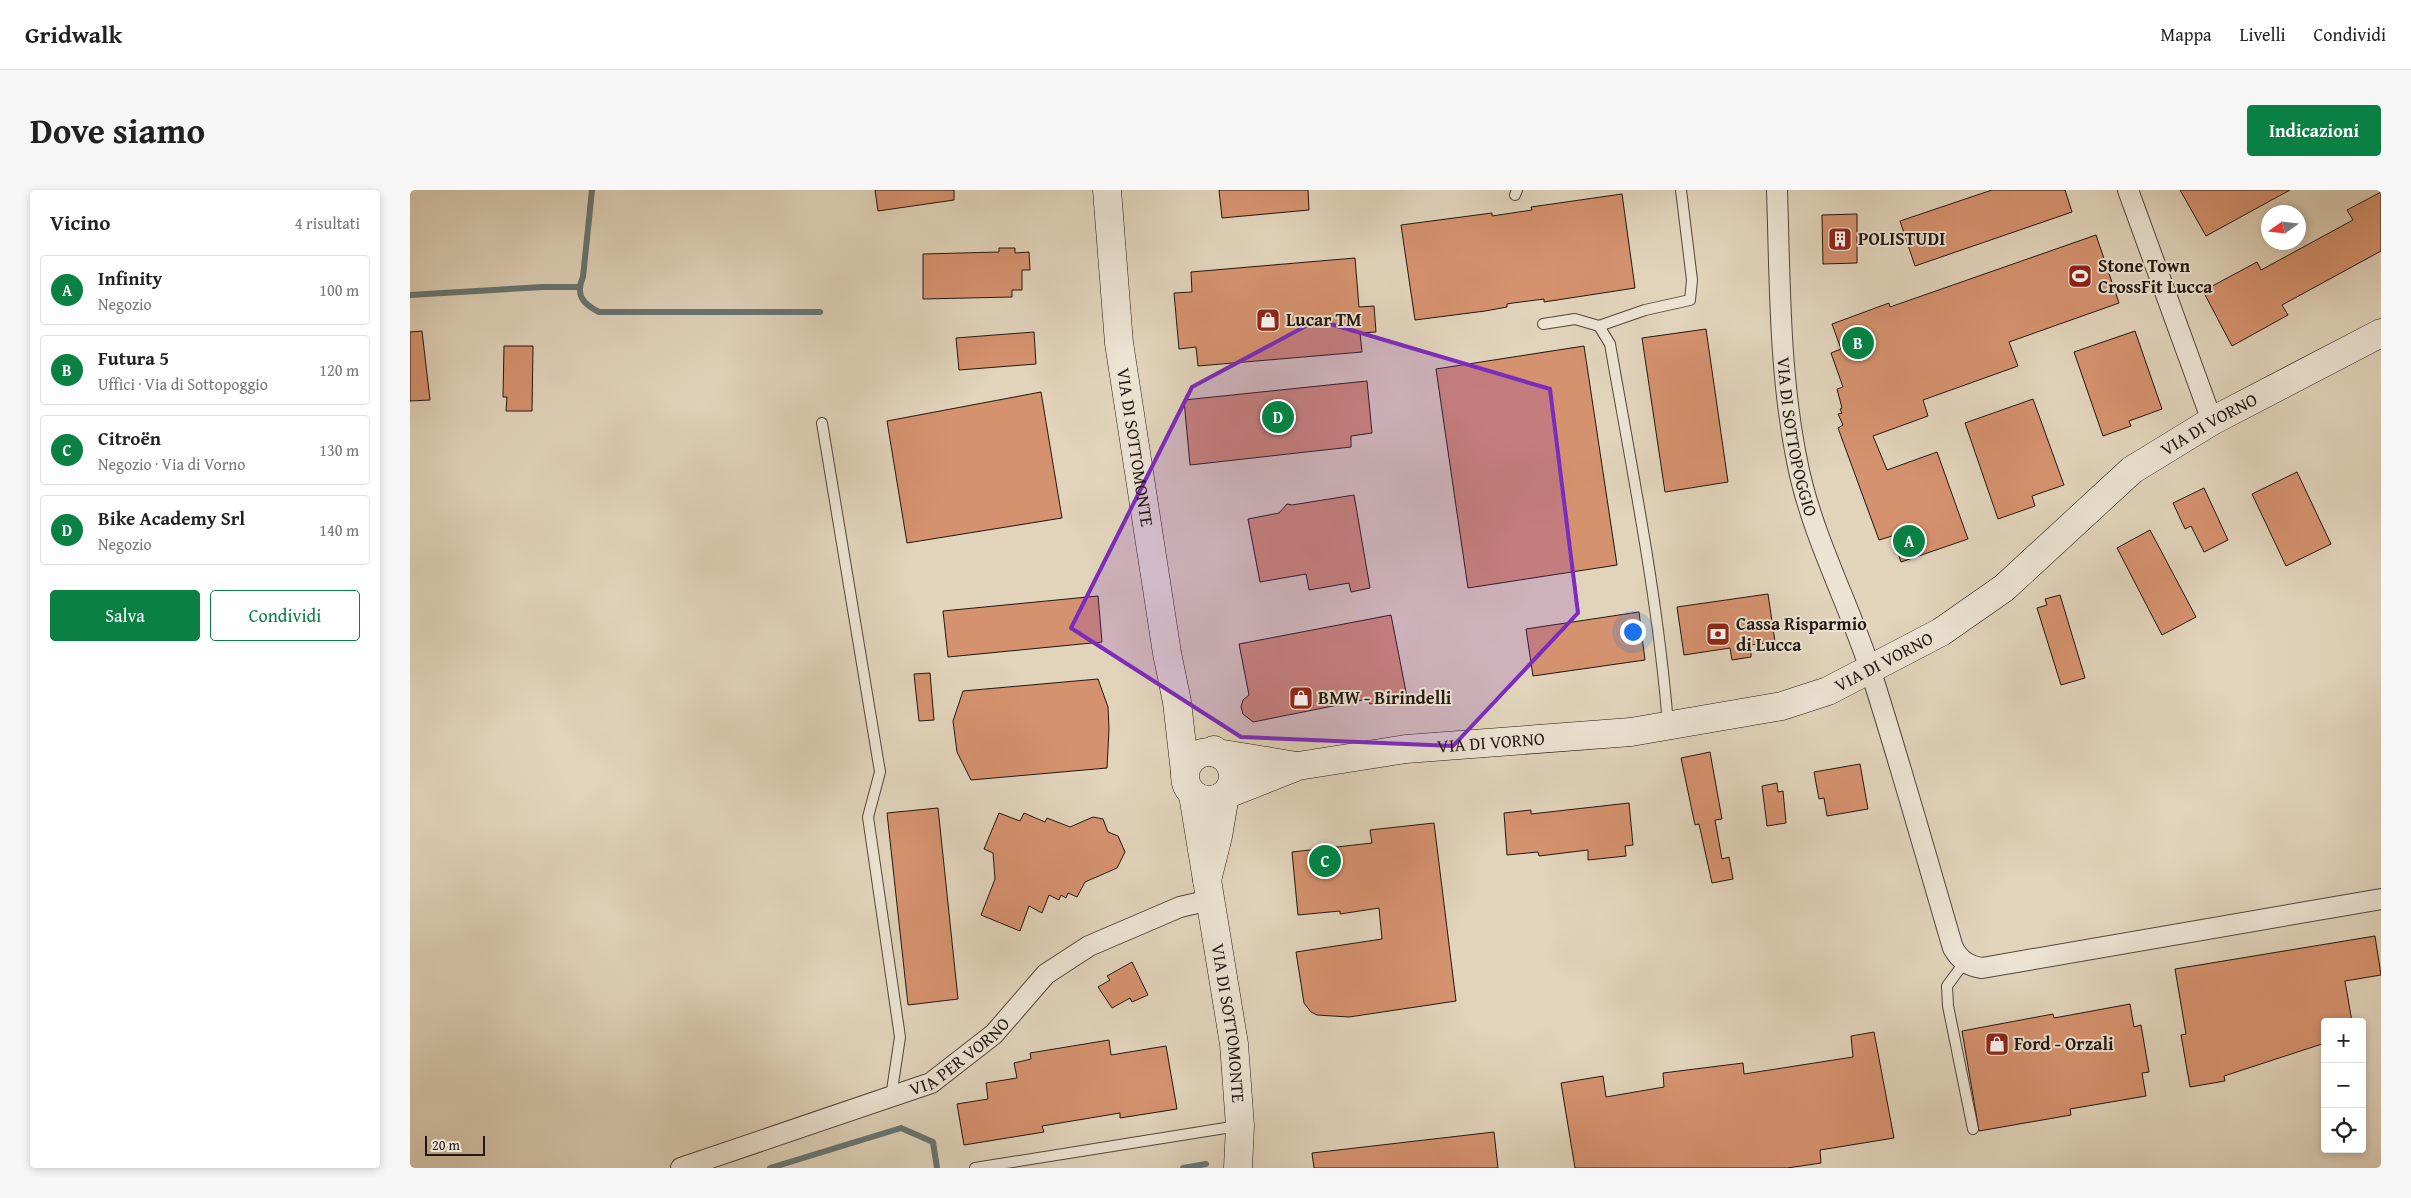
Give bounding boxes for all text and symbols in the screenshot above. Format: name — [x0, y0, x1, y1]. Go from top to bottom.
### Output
text: Gridwalk — [25, 17, 122, 52]
text: Mappa — [2160, 21, 2212, 48]
text: Livelli — [2240, 21, 2286, 48]
text: Condividi — [2314, 21, 2386, 48]
text: Dove siamo — [30, 105, 205, 156]
button: Indicazioni — [2247, 105, 2381, 156]
north arrow — [2261, 205, 2306, 250]
text: Vicino — [50, 207, 110, 238]
text: 4 risultati — [295, 211, 360, 235]
place label: POLISTUDI — [1858, 225, 1945, 252]
building icon: POLISTUDI — [1827, 226, 1853, 252]
place label: Stone Town CrossFit Lucca — [2098, 252, 2213, 300]
sports icon: Stone Town CrossFit Lucca — [2067, 263, 2093, 289]
text: Infinity — [98, 264, 162, 292]
text: A — [62, 278, 72, 302]
text: 100 m — [319, 278, 359, 302]
text: Negozio — [98, 292, 152, 316]
place label: Lucar TM — [1286, 306, 1362, 333]
shop icon: Lucar TM — [1255, 307, 1281, 333]
pin: B — [1842, 324, 1874, 362]
text: Futura 5 — [98, 344, 169, 372]
street label: VIA DI SOTTOPOGGIO — [1770, 356, 1825, 520]
text: B — [62, 358, 72, 382]
text: 120 m — [319, 358, 359, 382]
street label: VIA DI SOTTOMONTE — [1110, 366, 1161, 528]
text: Uffici · Via di Sottopoggio — [98, 372, 268, 396]
street label: VIA DI VORNO — [2155, 386, 2262, 462]
pin: D — [1262, 398, 1294, 436]
text: Citroën — [98, 424, 161, 452]
text: C — [62, 438, 72, 462]
text: 130 m — [319, 438, 359, 462]
text: Negozio · Via di Vorno — [98, 452, 246, 476]
text: Bike Academy Srl — [98, 504, 245, 532]
text: D — [62, 518, 72, 542]
text: 140 m — [319, 518, 359, 542]
pin: A — [1893, 522, 1925, 560]
text: Negozio — [98, 532, 152, 556]
button: Salva — [50, 590, 200, 641]
button: Condividi — [210, 590, 360, 641]
place label: Cassa Risparmio di Lucca — [1736, 610, 1867, 658]
your location — [1620, 619, 1646, 645]
bank icon: Cassa Risparmio di Lucca — [1705, 621, 1731, 647]
street label: VIA DI VORNO — [1830, 624, 1938, 698]
place label: BMW - Birindelli — [1318, 684, 1452, 711]
shop icon: BMW - Birindelli — [1288, 685, 1314, 711]
street label: VIA DI VORNO — [1436, 725, 1546, 760]
pin: C — [1309, 842, 1341, 880]
street label: VIA DI SOTTOMONTE — [1205, 942, 1252, 1104]
street label: VIA PER VORNO — [905, 1011, 1016, 1102]
map controls — [2321, 1018, 2366, 1153]
button: + — [2321, 1018, 2366, 1063]
place label: Ford - Orzali — [2014, 1030, 2114, 1057]
shop icon: Ford - Orzali — [1984, 1031, 2010, 1057]
button: − — [2321, 1063, 2366, 1108]
button: locate — [2321, 1108, 2366, 1153]
scale bar — [425, 1133, 485, 1156]
text: 20 m — [432, 1135, 460, 1155]

